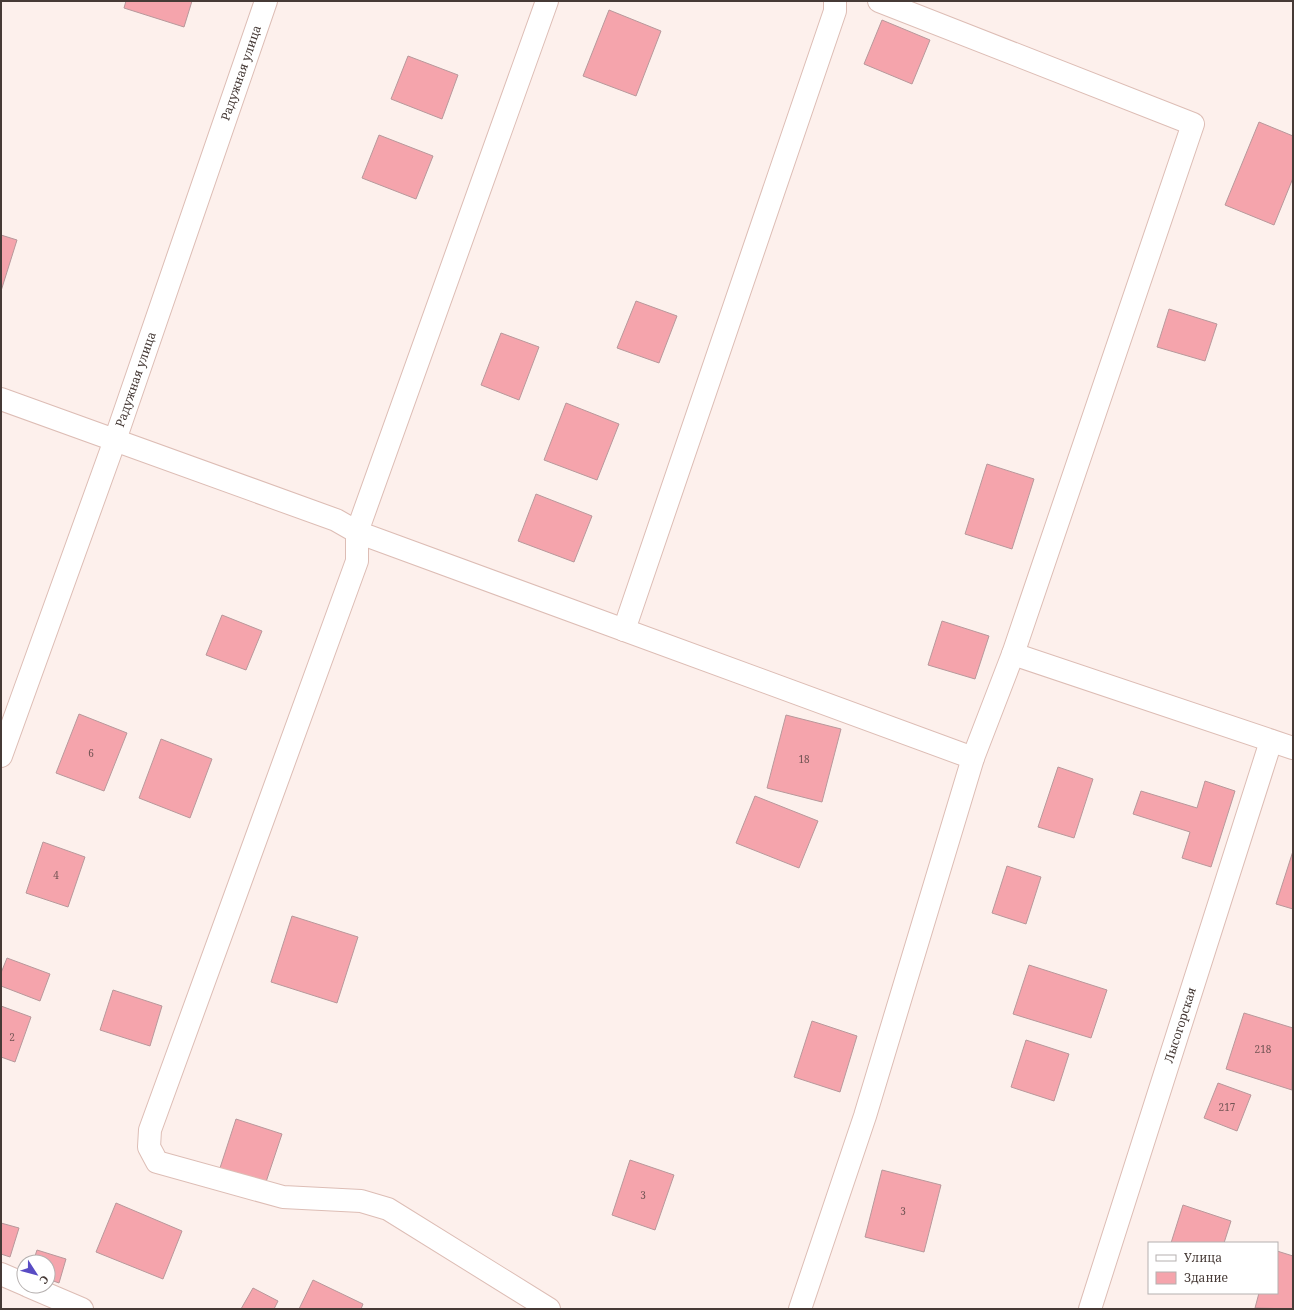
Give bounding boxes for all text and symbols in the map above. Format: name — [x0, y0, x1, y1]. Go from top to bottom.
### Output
street label: Радужная улица — [216, 23, 265, 123]
street label: Радужная улица — [111, 329, 160, 429]
house number: 6 — [88, 746, 94, 760]
house number: 18 — [798, 752, 810, 766]
house number: 4 — [53, 868, 59, 882]
street label: Лысогорская — [1160, 985, 1200, 1065]
house number: 2 — [9, 1030, 15, 1044]
house number: 218 — [1255, 1042, 1272, 1056]
house number: 217 — [1219, 1100, 1236, 1114]
house number: 3 — [640, 1188, 646, 1202]
house number: 3 — [900, 1204, 906, 1218]
legend — [1148, 1242, 1278, 1294]
text: Улица — [1184, 1249, 1222, 1266]
north arrow — [16, 1254, 56, 1294]
text: Здание — [1184, 1269, 1228, 1286]
text: С — [36, 1273, 53, 1288]

